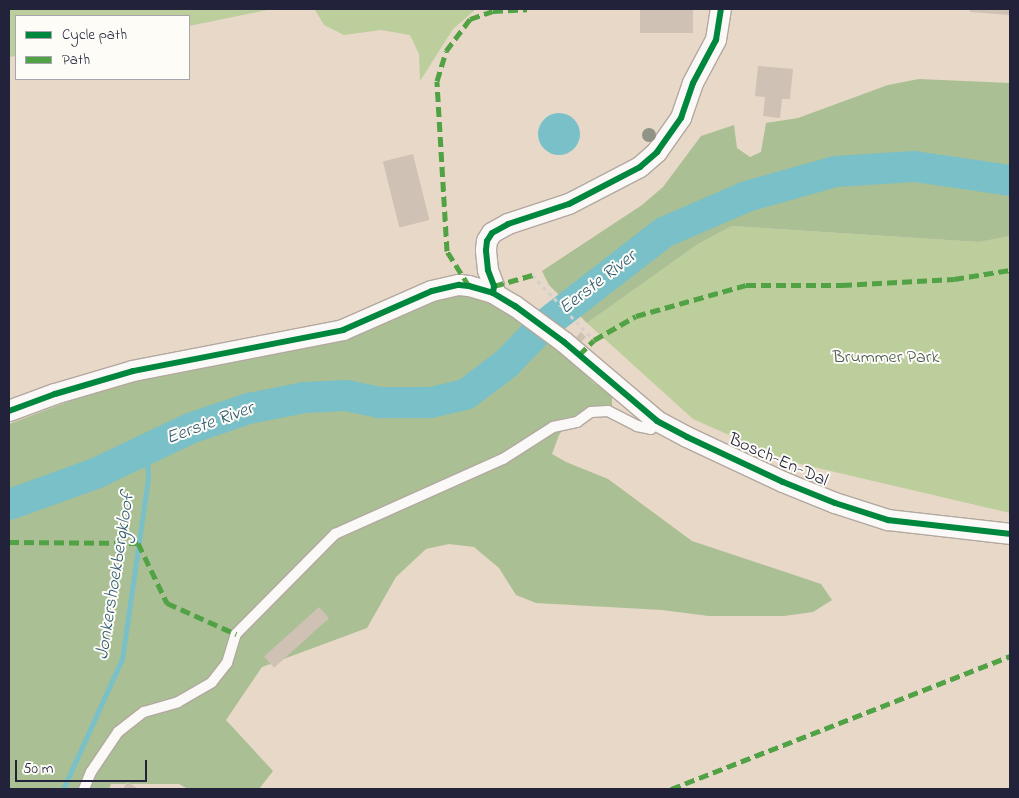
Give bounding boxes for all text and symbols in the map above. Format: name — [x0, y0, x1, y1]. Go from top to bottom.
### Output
legend — [15, 15, 190, 80]
text: Cycle path — [62, 24, 127, 46]
text: Path — [62, 49, 90, 71]
water label: Eerste River — [555, 246, 641, 320]
park label: Brummer Park — [833, 347, 939, 369]
water label: Eerste River — [163, 398, 257, 450]
street label: Bosch-En-Dal — [725, 429, 831, 493]
water label: Jonkershoekbergkloof — [92, 491, 140, 661]
scale bar — [18, 750, 150, 782]
text: 50 m — [23, 758, 53, 780]

